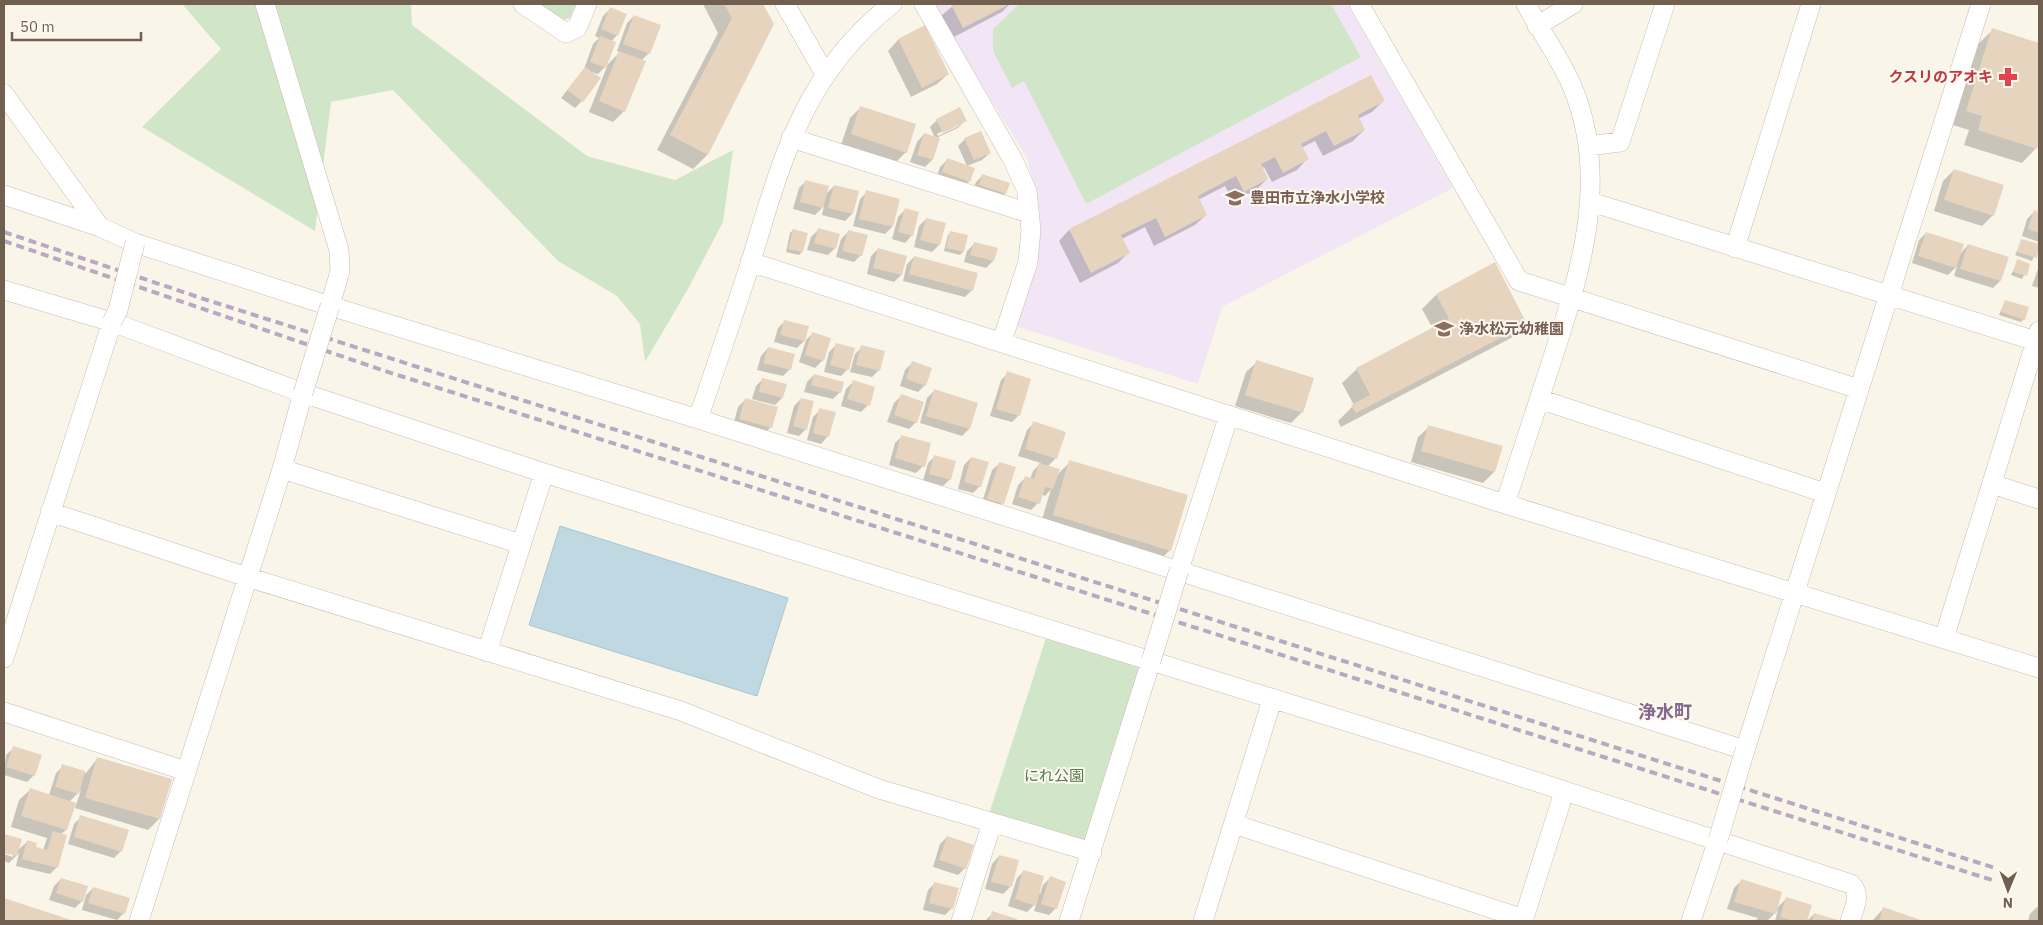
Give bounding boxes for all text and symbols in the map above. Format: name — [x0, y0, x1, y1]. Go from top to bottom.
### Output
scale bar — [12, 10, 141, 42]
text: 50 m — [20, 17, 55, 36]
pharmacy icon: クスリのアオキ — [1997, 66, 2019, 88]
place label: クスリのアオキ — [1888, 67, 1993, 86]
school or university icon: 豊田市立浄水小学校 — [1224, 187, 1246, 209]
place label: 豊田市立浄水小学校 — [1250, 188, 1385, 207]
school or university icon: 浄水松元幼稚園 — [1433, 318, 1455, 340]
place label: 浄水松元幼稚園 — [1459, 319, 1564, 338]
district label: 浄水町 — [1638, 700, 1692, 723]
park label: にれ公園 — [1024, 766, 1084, 785]
north arrow — [1983, 865, 2033, 915]
text: N — [2003, 894, 2013, 912]

